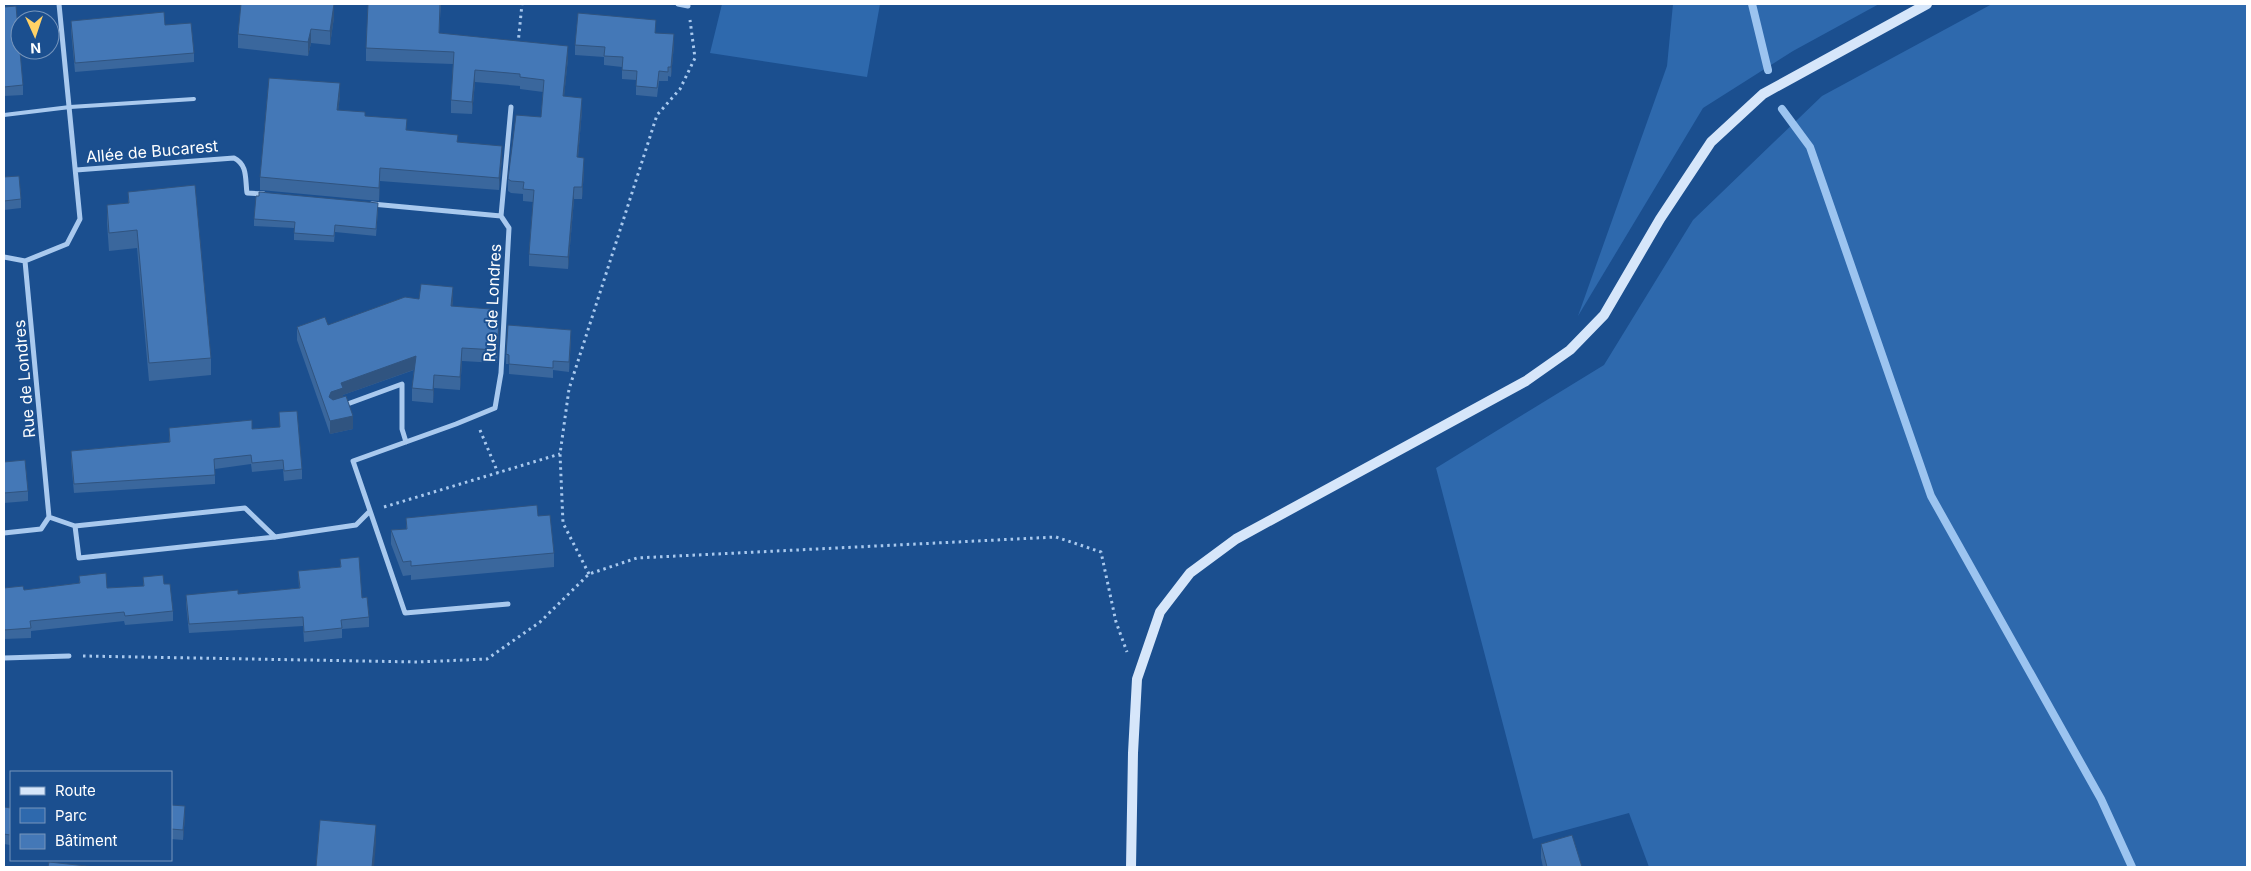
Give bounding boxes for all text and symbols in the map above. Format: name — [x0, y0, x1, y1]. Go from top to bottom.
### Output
north arrow — [10, 10, 60, 60]
text: N — [30, 40, 41, 57]
street label: Allée de Bucarest — [85, 135, 219, 167]
street label: Rue de Londres — [479, 243, 505, 363]
street label: Rue de Londres — [9, 319, 39, 439]
legend — [10, 771, 172, 861]
text: Route — [55, 781, 96, 800]
text: Parc — [55, 806, 87, 825]
text: Bâtiment — [55, 831, 118, 850]

